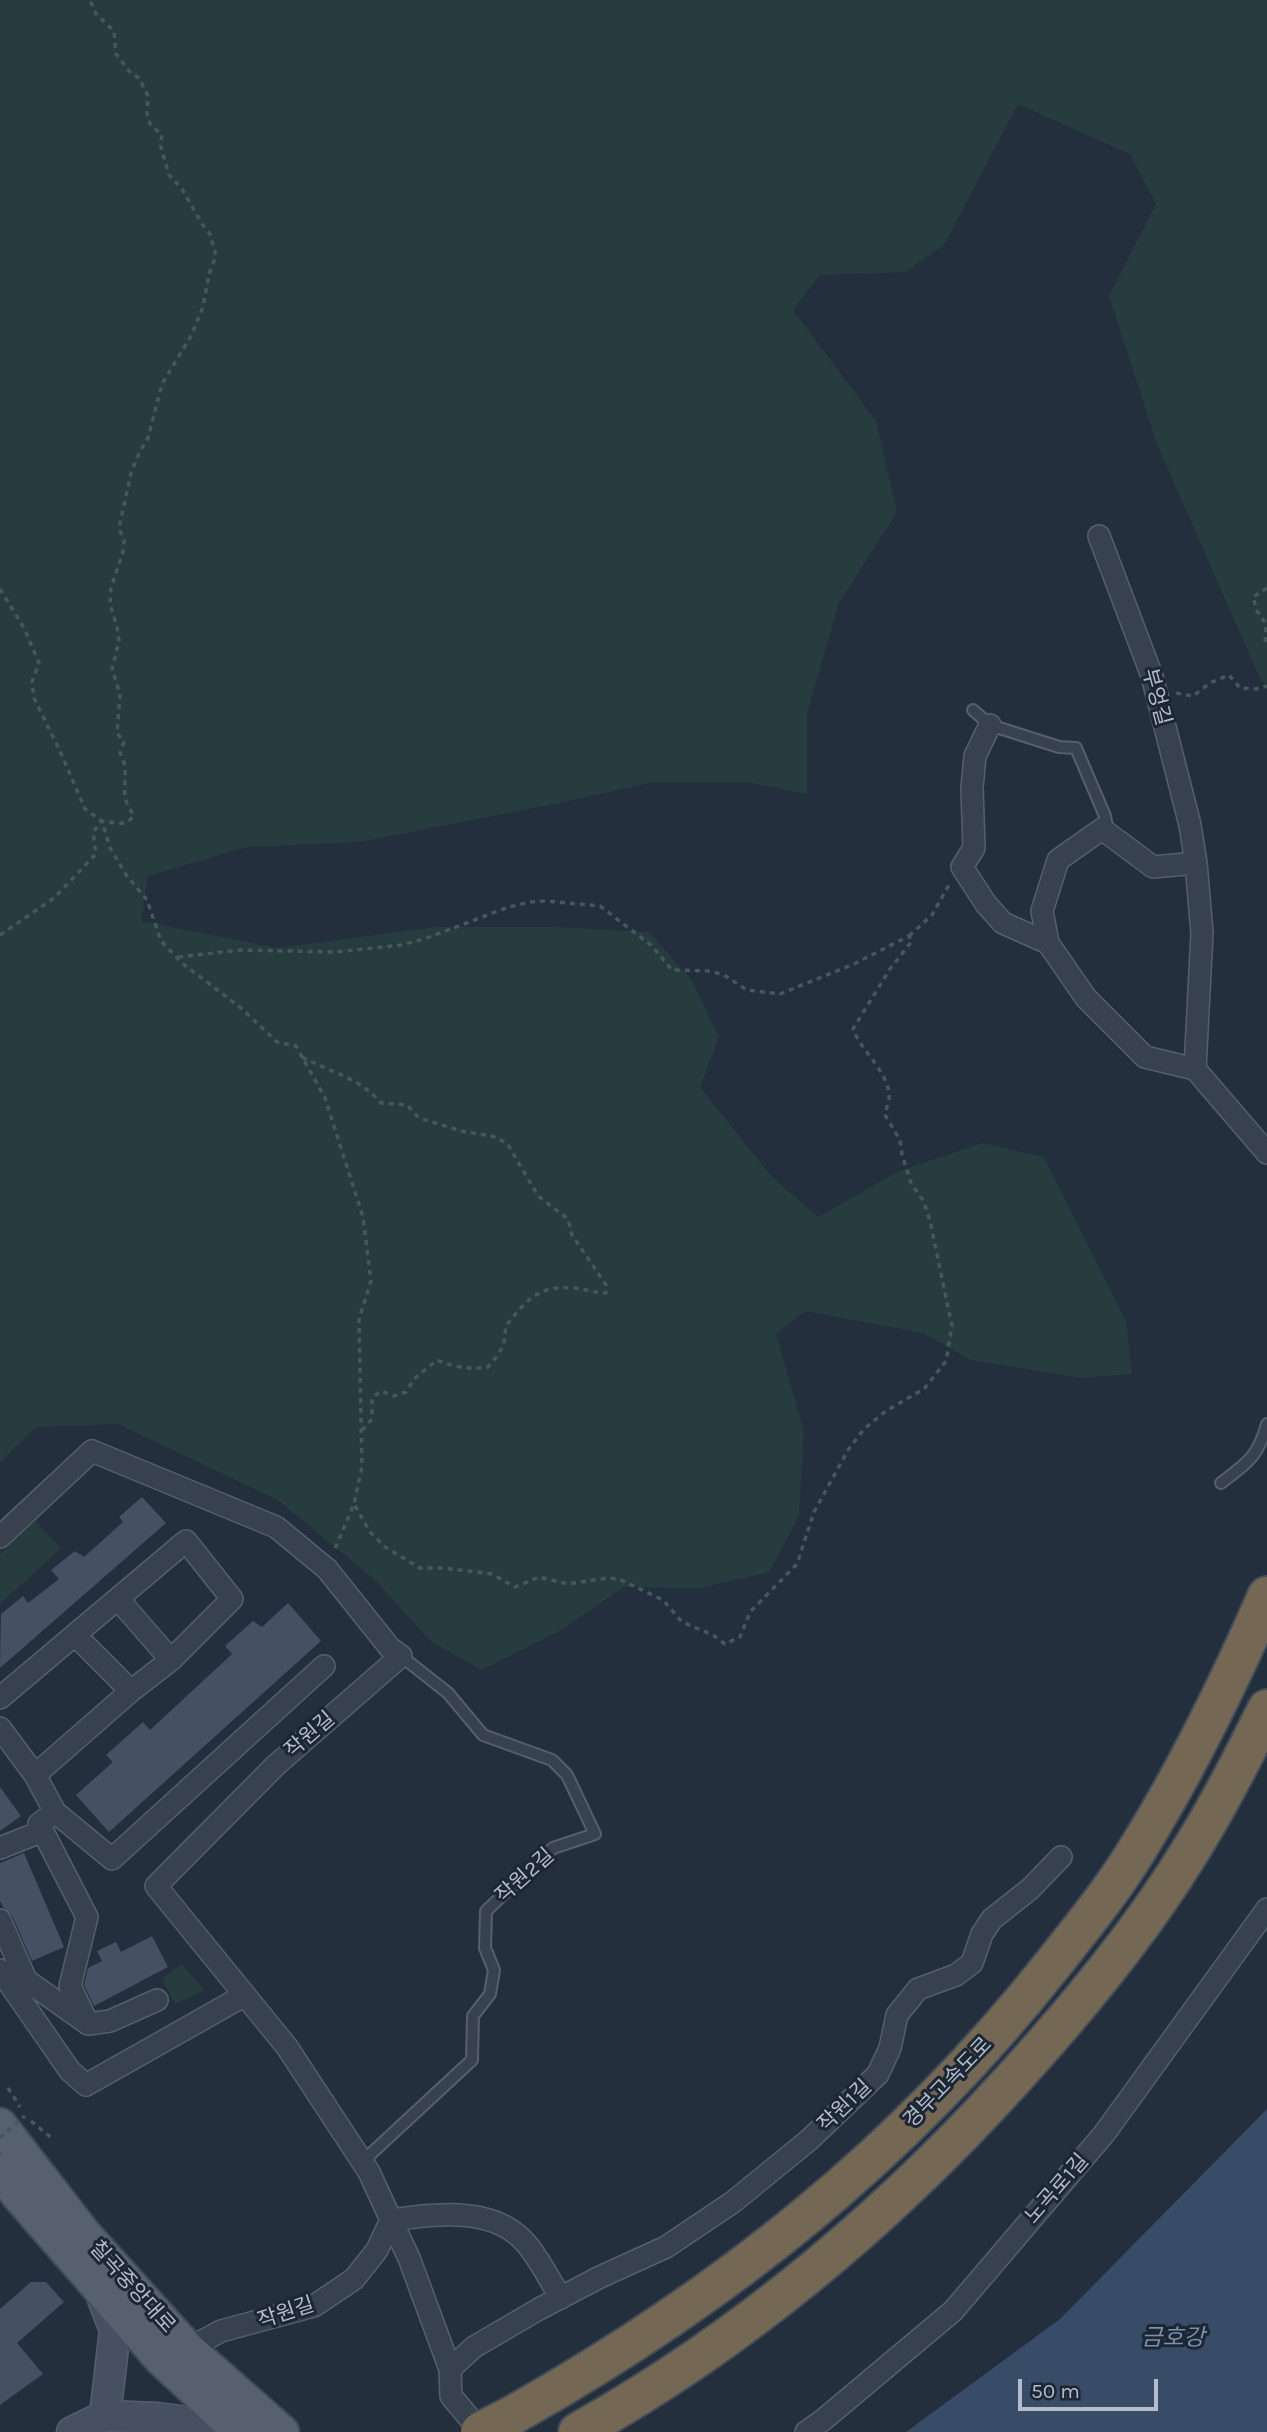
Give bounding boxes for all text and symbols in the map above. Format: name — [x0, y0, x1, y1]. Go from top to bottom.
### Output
street label: 부엉길 — [1136, 666, 1176, 728]
street label: 작원길 — [280, 1706, 340, 1764]
street label: 작원2길 — [491, 1843, 559, 1909]
street label: 경부고속도로 — [899, 2033, 997, 2133]
street label: 작원1길 — [813, 2074, 877, 2138]
street label: 노곡로1길 — [1020, 2149, 1094, 2229]
street label: 칠곡중앙대로 — [84, 2235, 180, 2339]
street label: 작원길 — [255, 2292, 317, 2334]
water label: 금호강 — [1141, 2324, 1205, 2352]
scale bar — [1022, 2366, 1162, 2410]
text: 50 m — [1031, 2379, 1080, 2403]

